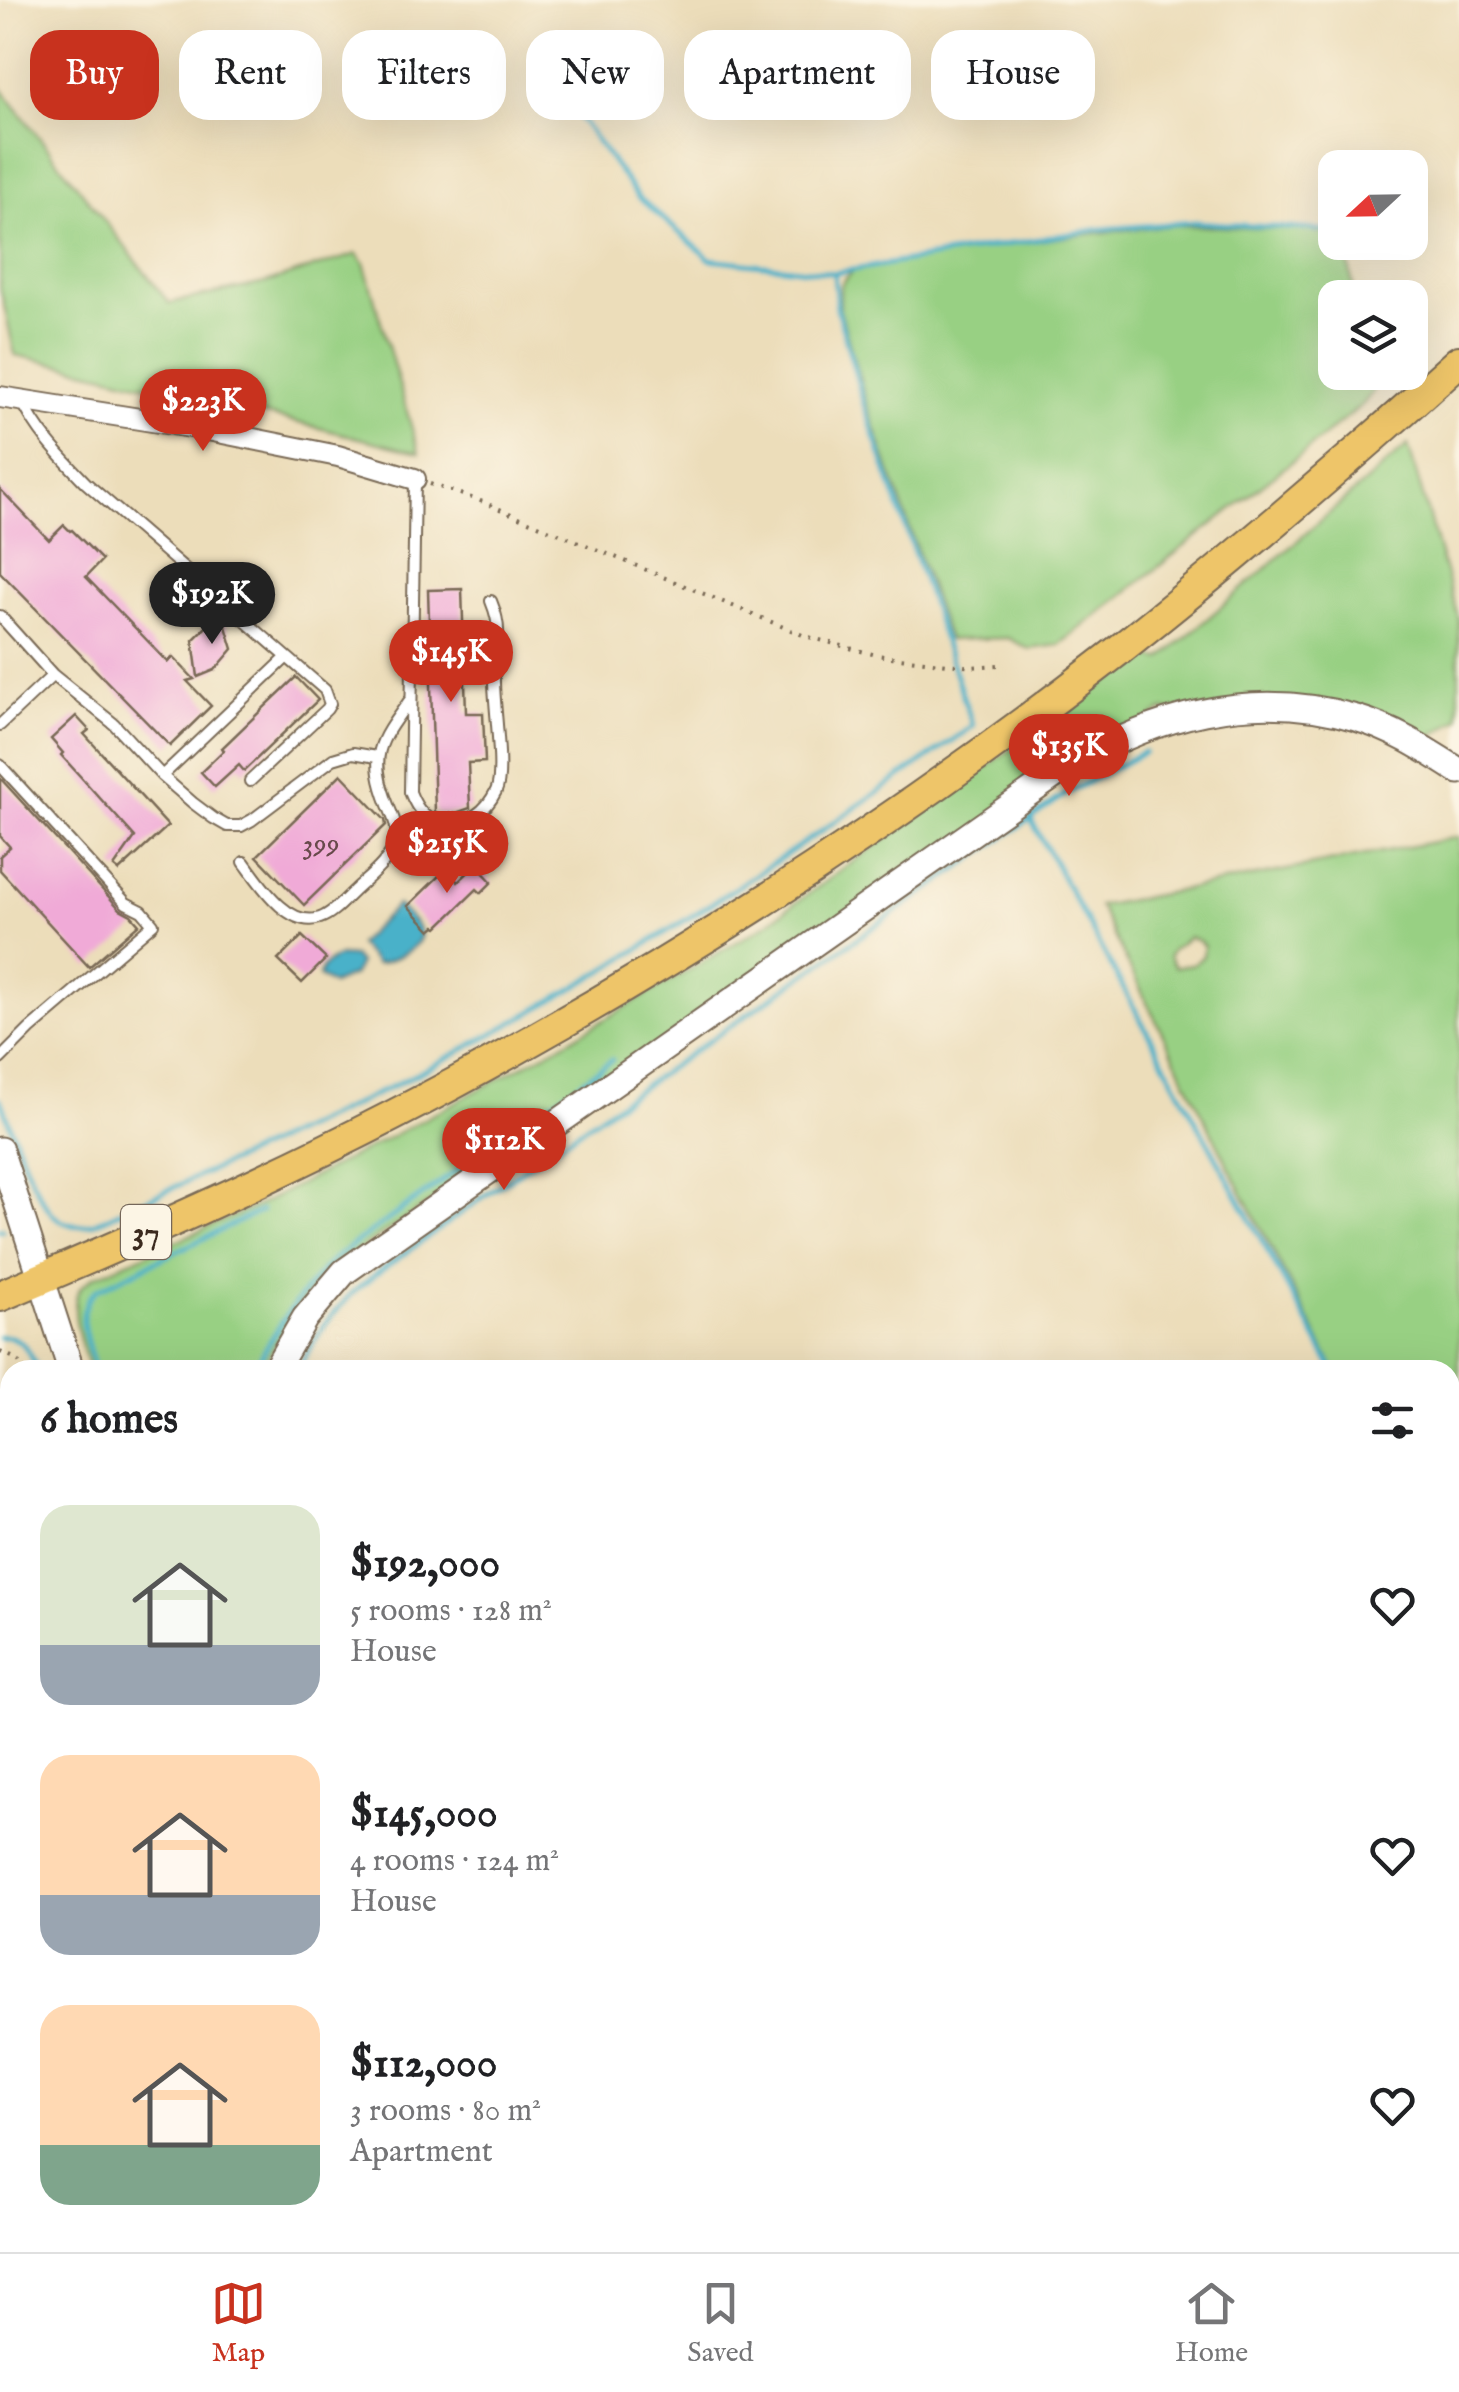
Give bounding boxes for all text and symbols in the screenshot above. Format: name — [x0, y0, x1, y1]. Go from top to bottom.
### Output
chip: Buy — [30, 30, 159, 120]
chip: Rent — [179, 30, 322, 120]
chip: Filters — [342, 30, 506, 120]
chip: New — [526, 30, 664, 120]
chip: Apartment — [684, 30, 911, 120]
chip: House — [931, 30, 1095, 120]
north arrow — [1318, 150, 1428, 260]
map controls — [1318, 150, 1428, 390]
button: layers — [1318, 280, 1428, 390]
pin: $223K — [133, 369, 273, 454]
text: $223K — [162, 381, 244, 422]
pin: $192K — [142, 562, 282, 647]
text: $192K — [171, 574, 253, 615]
pin: $145K — [381, 620, 521, 705]
text: $145K — [411, 632, 491, 673]
pin: $135K — [999, 714, 1139, 799]
text: $135K — [1031, 726, 1107, 767]
pin: $215K — [377, 811, 517, 896]
text: $215K — [407, 823, 487, 864]
house number: 399 — [302, 826, 340, 864]
pin: $112K — [434, 1108, 574, 1193]
text: $112K — [464, 1120, 544, 1161]
road number: 37 — [121, 1205, 171, 1259]
icon: filters — [1365, 1393, 1420, 1448]
text: 6 homes — [40, 1394, 178, 1447]
text: $192,000 — [350, 1538, 500, 1591]
icon: home — [120, 1545, 240, 1665]
icon: heart — [1365, 1578, 1420, 1633]
text: 5 rooms · 128 m² — [350, 1591, 552, 1632]
text: House — [350, 1632, 437, 1673]
text: $145,000 — [350, 1788, 498, 1841]
icon: home — [120, 1795, 240, 1915]
icon: heart — [1365, 1828, 1420, 1883]
text: 4 rooms · 124 m² — [350, 1841, 559, 1882]
text: House — [350, 1882, 437, 1923]
text: $112,000 — [350, 2038, 497, 2091]
icon: home — [120, 2045, 240, 2165]
icon: heart — [1365, 2078, 1420, 2133]
text: 3 rooms · 80 m² — [350, 2091, 541, 2132]
text: Apartment — [350, 2132, 493, 2173]
tab: Map — [211, 2276, 266, 2371]
tab: Saved — [687, 2276, 754, 2371]
tab: Home — [1175, 2276, 1248, 2371]

